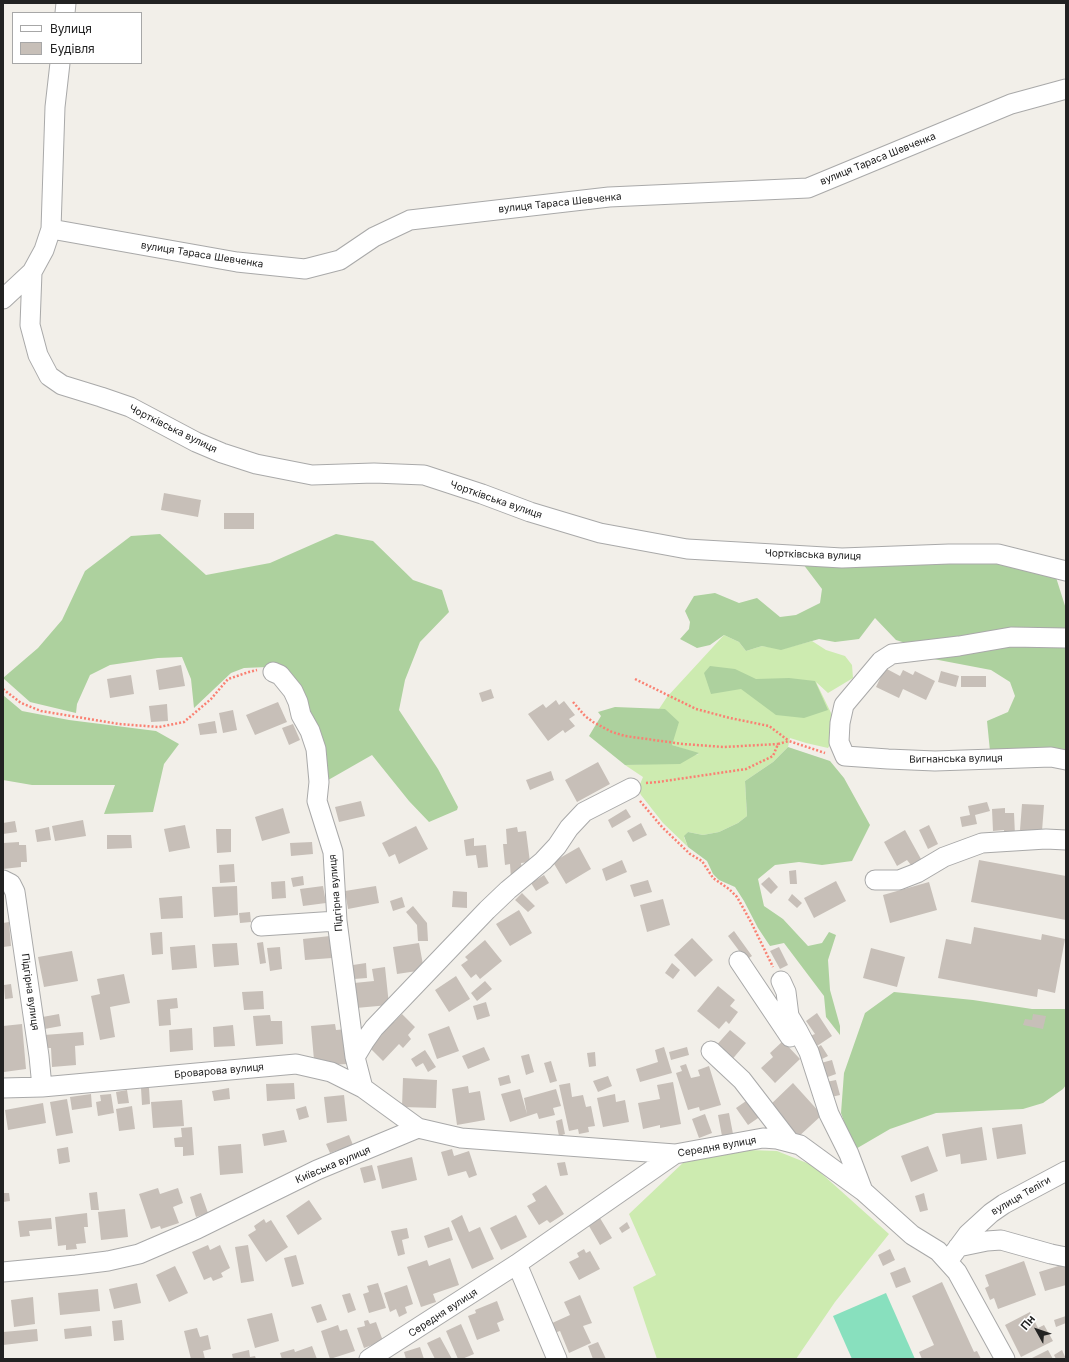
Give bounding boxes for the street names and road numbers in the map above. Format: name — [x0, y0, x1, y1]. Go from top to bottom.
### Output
street label: вулиця Тараса Шевченка — [818, 130, 938, 188]
street label: вулиця Тараса Шевченка — [498, 191, 622, 215]
street label: вулиця Тараса Шевченка — [140, 239, 264, 271]
street label: Чортківська вулиця — [127, 402, 219, 456]
street label: Чортківська вулиця — [448, 479, 544, 521]
street label: Чортківська вулиця — [765, 547, 861, 563]
street label: Вигнанська вулиця — [909, 752, 1003, 766]
street label: Підгірна вулиця — [327, 854, 345, 932]
street label: Підгірна вулиця — [19, 953, 41, 1031]
street label: Броварова вулиця — [174, 1061, 264, 1081]
street label: Середня вулиця — [677, 1134, 757, 1160]
street label: Київська вулиця — [294, 1144, 372, 1186]
street label: вулиця Теліги — [989, 1174, 1053, 1218]
street label: Середня вулиця — [406, 1286, 480, 1340]

